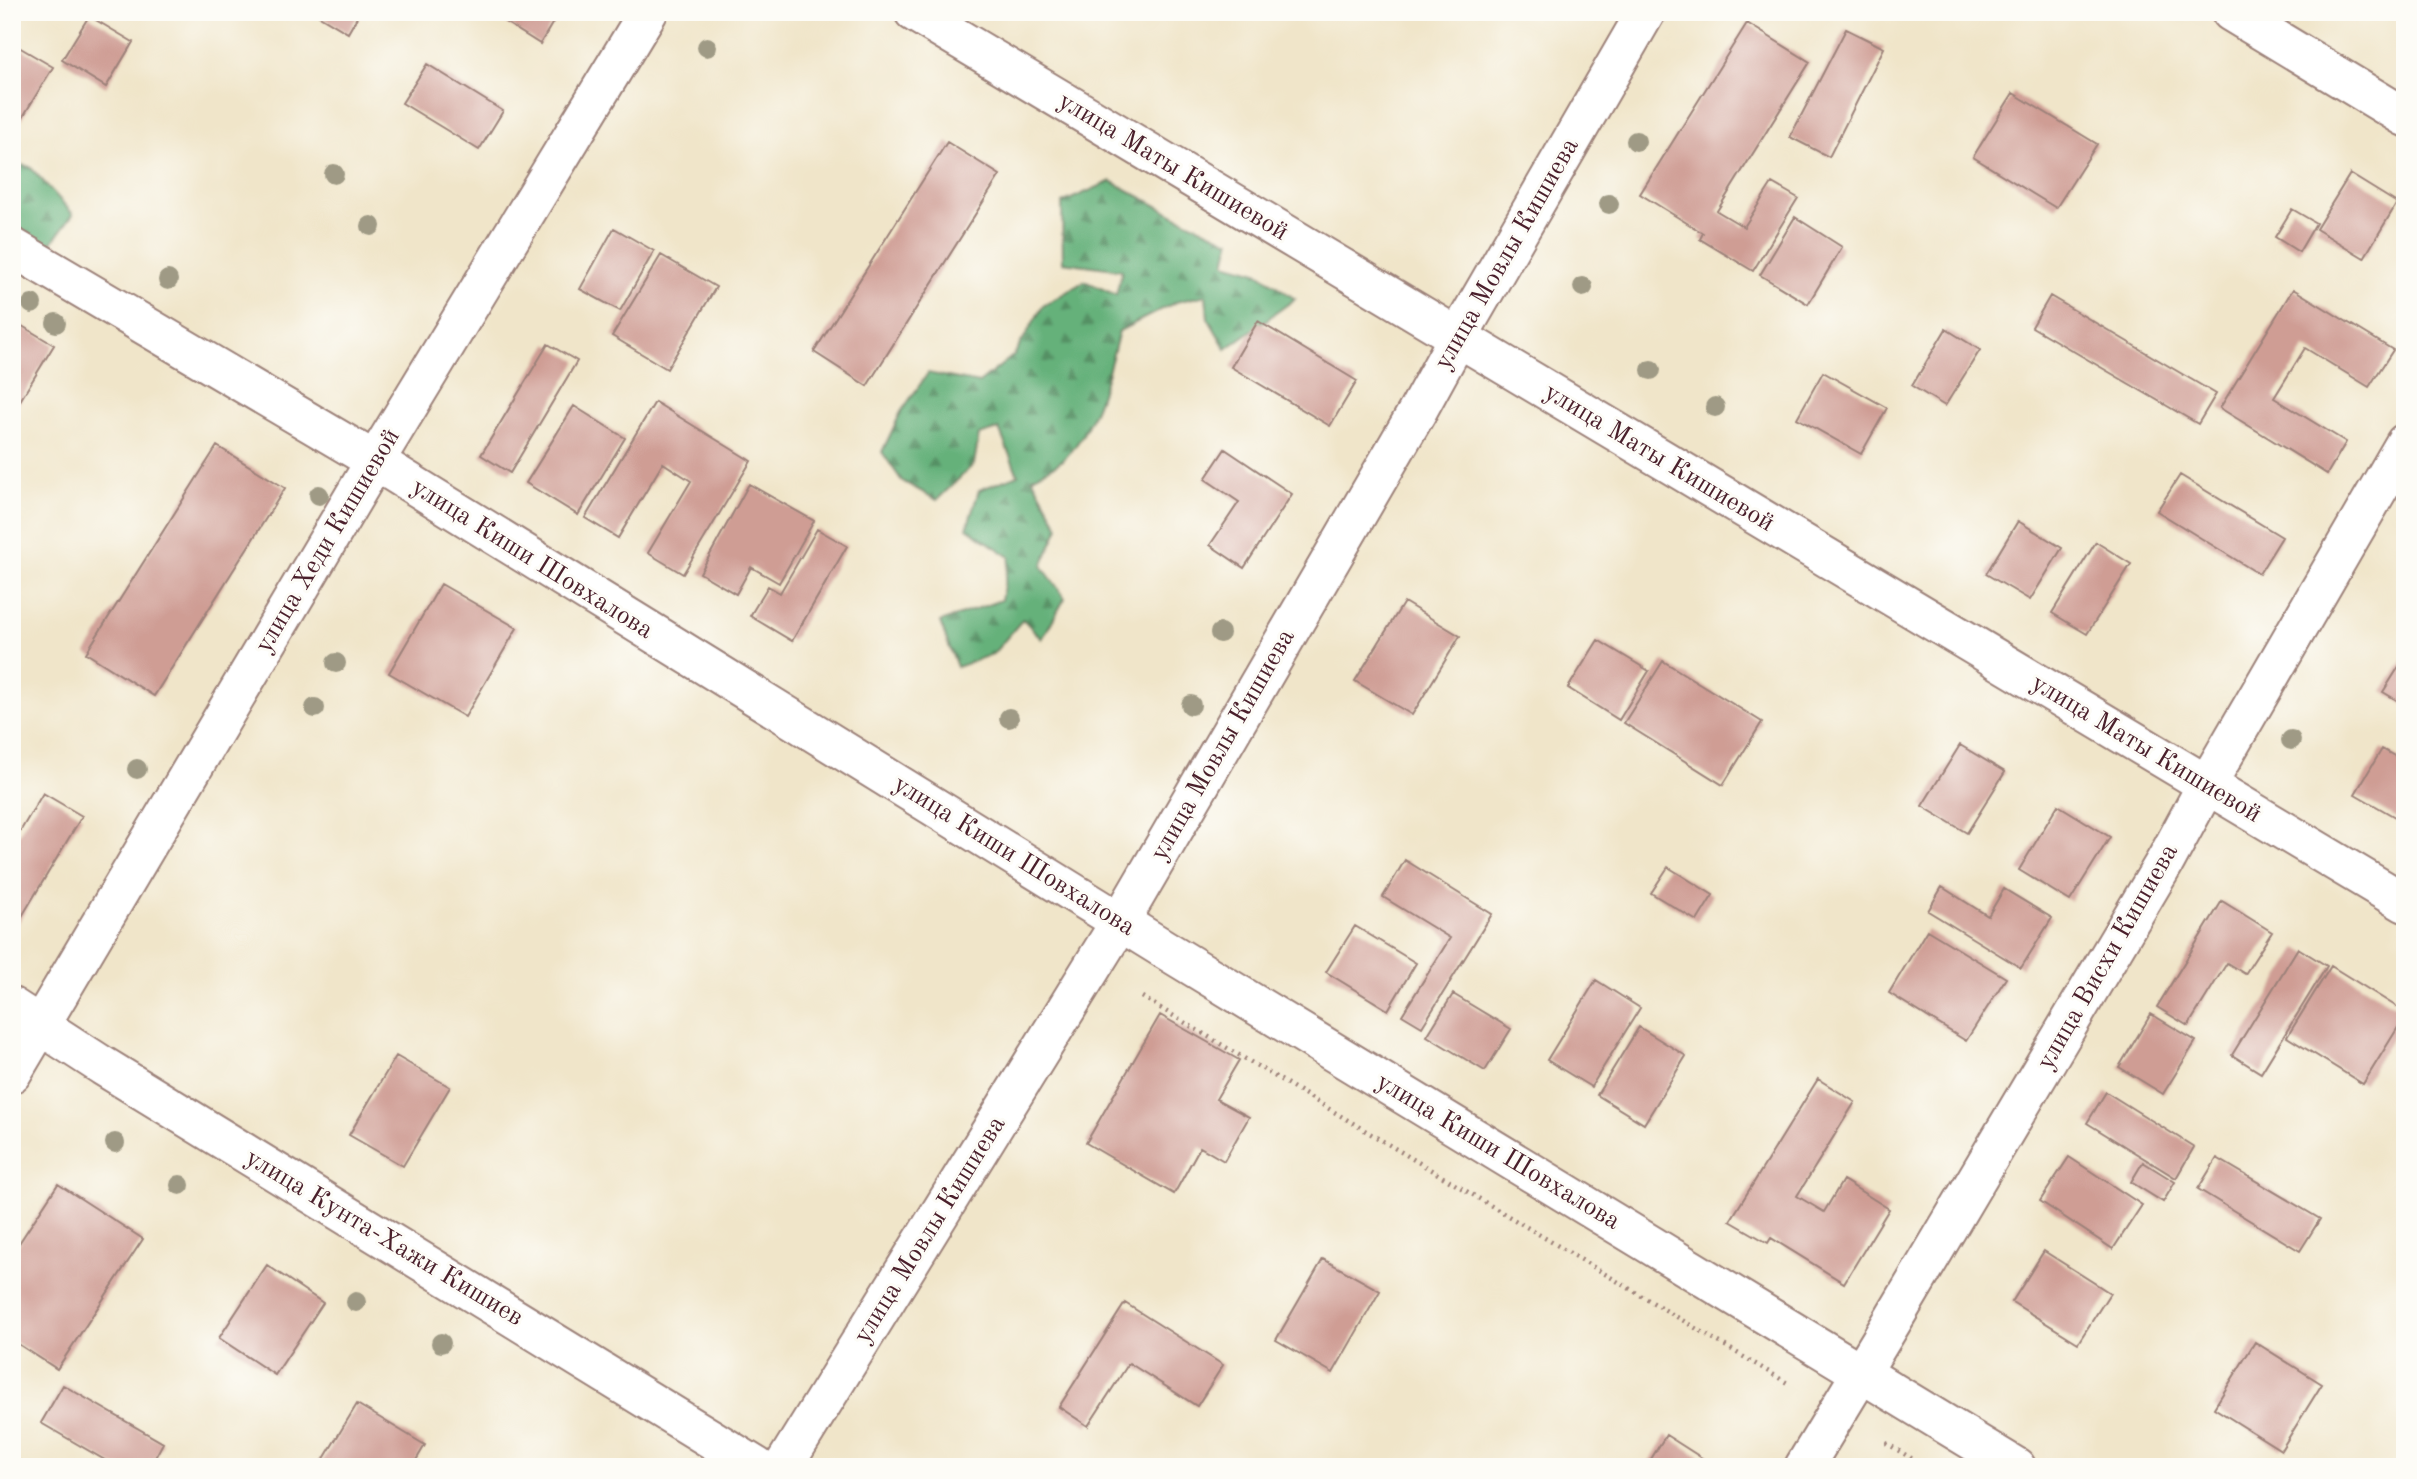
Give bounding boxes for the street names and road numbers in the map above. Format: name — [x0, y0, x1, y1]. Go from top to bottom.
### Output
street label: улица Маты Кишиевой — [1054, 88, 1292, 246]
street label: улица Мовлы Кишиева — [1430, 134, 1584, 374]
street label: улица Маты Кишиевой — [1540, 379, 1778, 537]
street label: улица Хеди Кишиевой — [251, 424, 405, 658]
street label: улица Киши Шовхалова — [407, 474, 658, 644]
street label: улица Мовлы Кишиева — [1146, 625, 1300, 865]
street label: улица Маты Кишиевой — [2027, 670, 2265, 828]
street label: улица Киши Шовхалова — [889, 771, 1140, 941]
street label: улица Висхи Кишиева — [2033, 840, 2183, 1074]
street label: улица Киши Шовхалова — [1372, 1069, 1625, 1235]
street label: улица Мовлы Кишиева — [849, 1112, 1011, 1348]
street label: улица Кунта-Хажи Кишиев — [241, 1145, 527, 1331]

